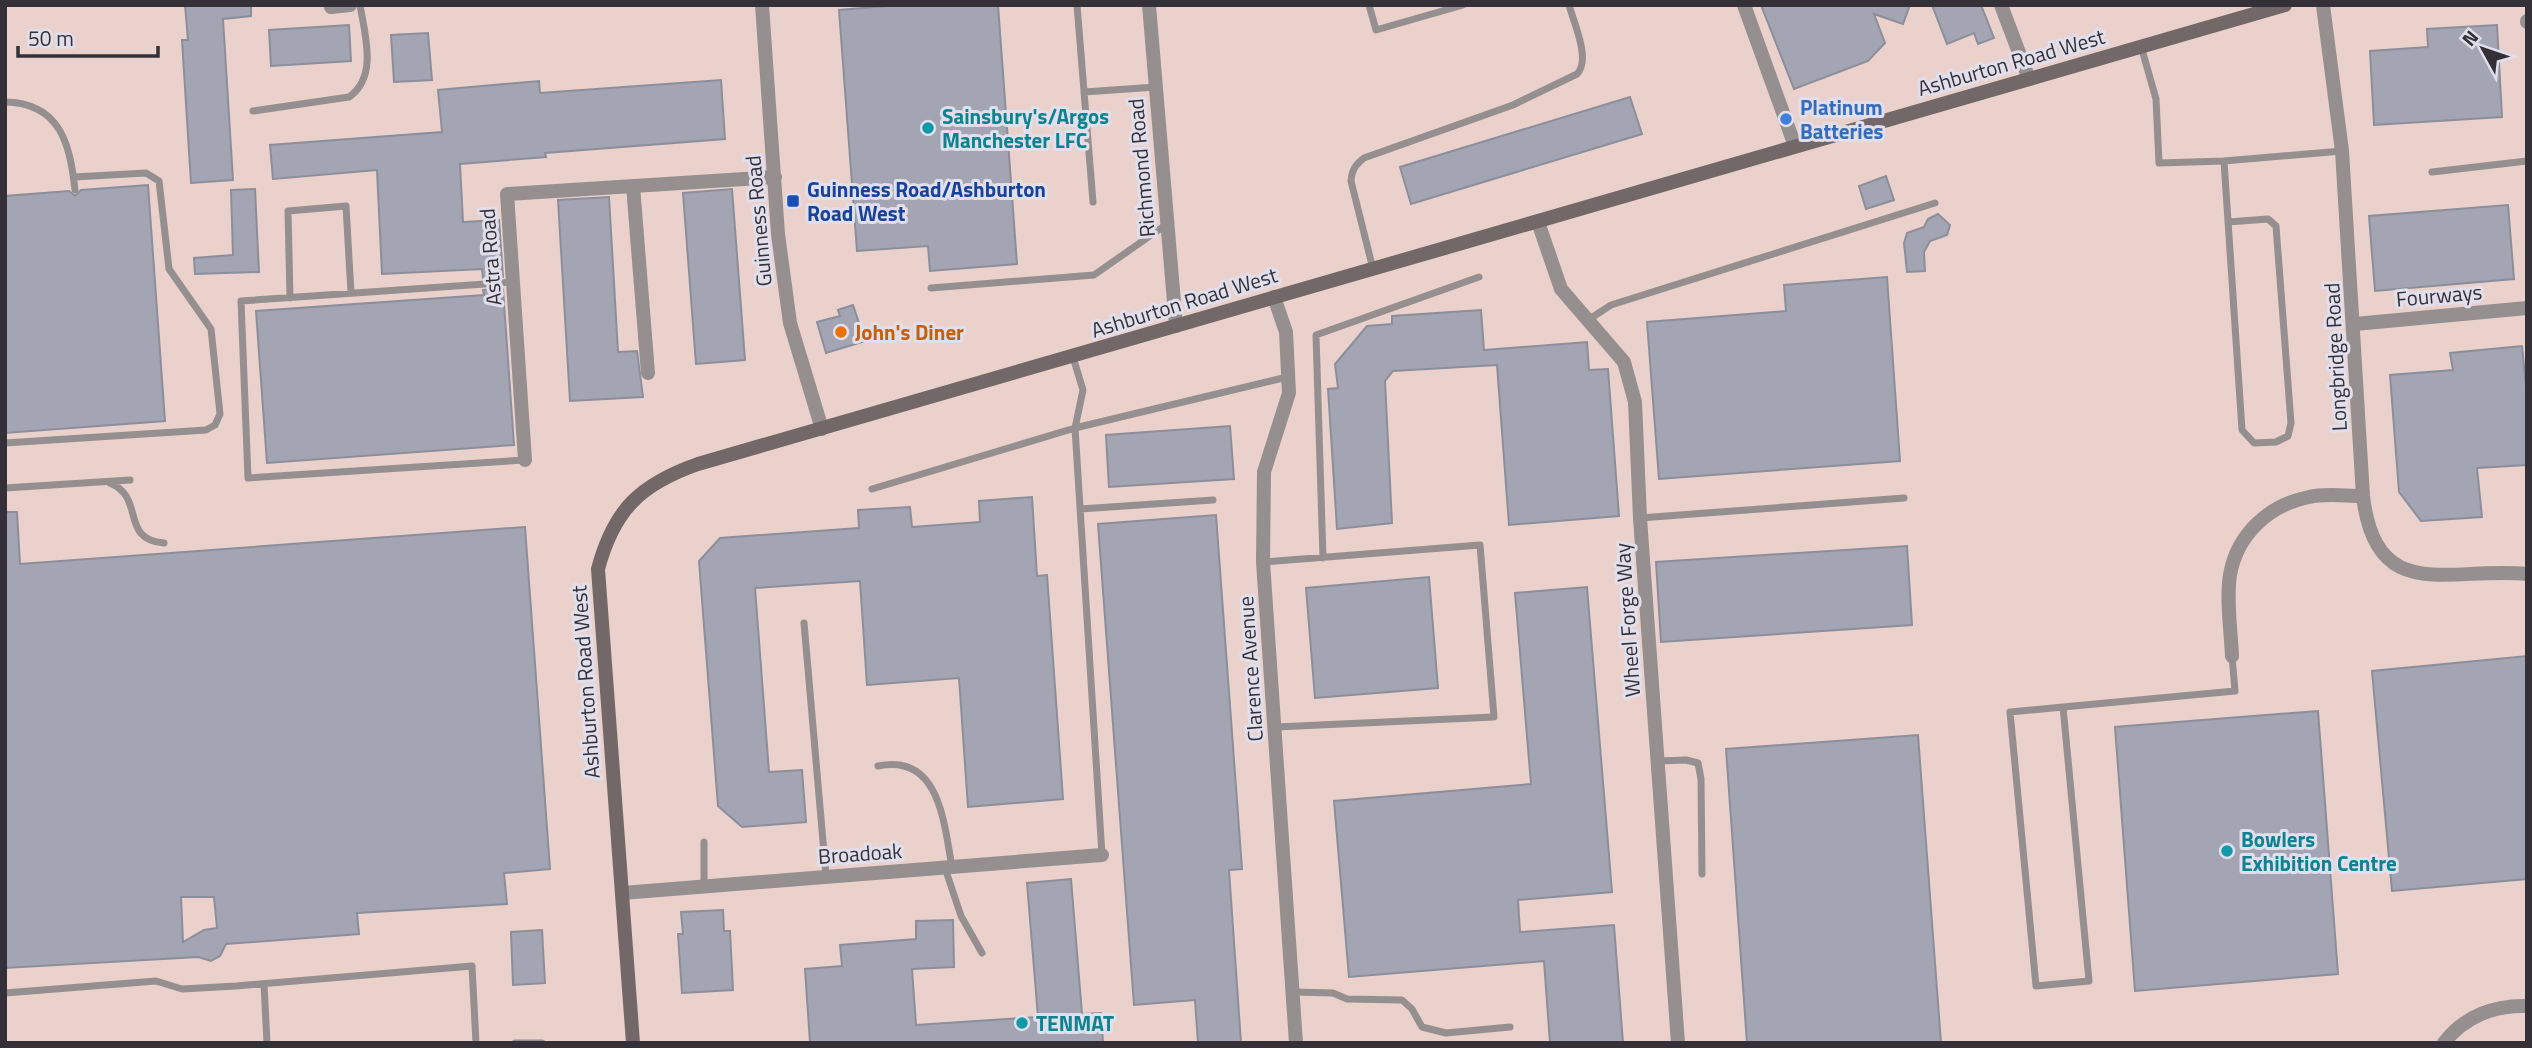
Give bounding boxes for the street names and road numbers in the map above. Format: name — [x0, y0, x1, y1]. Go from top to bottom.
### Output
street label: Ashburton Road West — [1914, 20, 2109, 104]
street label: Richmond Road — [1119, 97, 1163, 239]
street label: Guinness Road — [736, 154, 780, 288]
street label: Astra Road — [471, 207, 509, 307]
street label: Ashburton Road West — [1087, 258, 1282, 346]
street label: Fourways — [2395, 275, 2483, 315]
street label: Longbridge Road — [2315, 282, 2355, 432]
street label: Wheel Forge Way — [1606, 542, 1648, 698]
street label: Ashburton Road West — [562, 584, 608, 780]
street label: Clarence Avenue — [1229, 595, 1271, 743]
street label: Broadoak — [817, 834, 903, 872]

